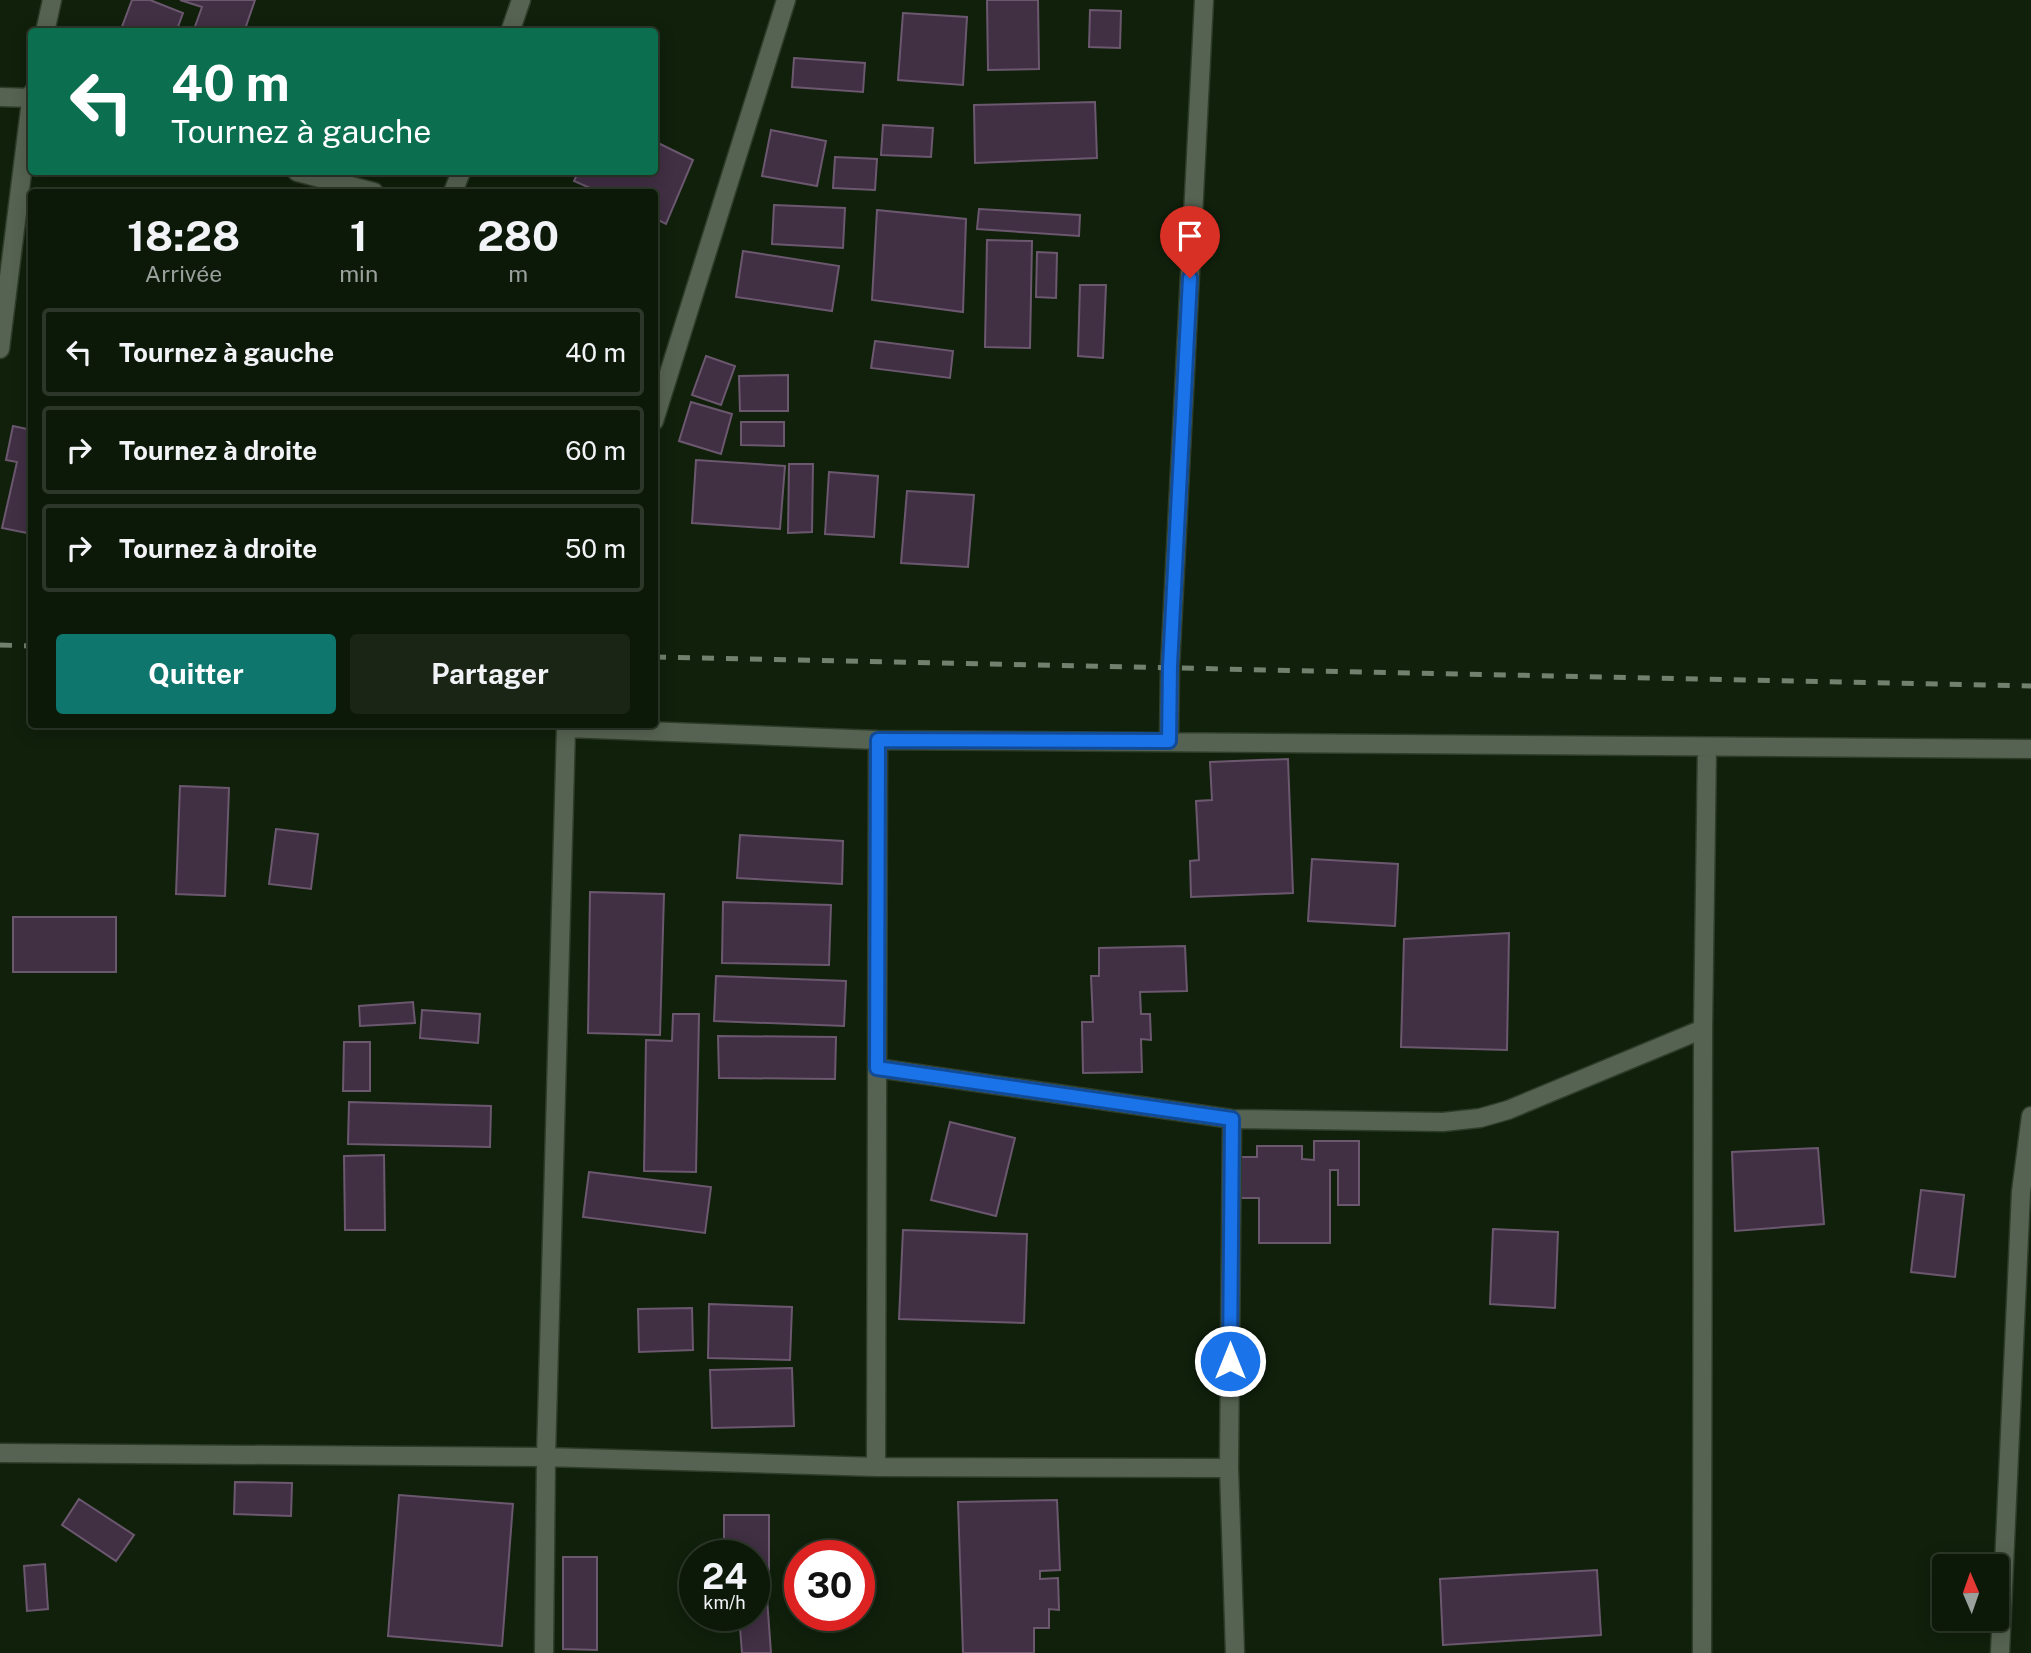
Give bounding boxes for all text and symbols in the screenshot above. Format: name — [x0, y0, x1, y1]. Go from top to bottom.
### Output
text: 40 m — [171, 54, 290, 112]
icon: left — [56, 56, 147, 147]
text: Tournez à gauche — [171, 113, 431, 150]
pin — [1160, 206, 1220, 278]
text: 18:28 — [127, 211, 240, 260]
text: 1 — [350, 211, 368, 260]
text: 280 — [477, 211, 559, 260]
icon: arrive — [1171, 217, 1209, 255]
text: Arrivée — [145, 260, 222, 287]
text: min — [339, 260, 378, 287]
text: m — [508, 260, 528, 287]
icon: left — [60, 333, 98, 371]
text: Tournez à gauche — [119, 337, 334, 368]
text: 40 m — [565, 337, 626, 368]
icon: right — [60, 431, 98, 469]
text: Tournez à droite — [119, 435, 317, 466]
text: 60 m — [565, 435, 626, 466]
icon: right — [60, 529, 98, 567]
text: Tournez à droite — [119, 533, 317, 564]
text: 50 m — [565, 533, 626, 564]
button: Quitter — [56, 634, 336, 714]
button: Partager — [350, 634, 630, 714]
position arrow — [1193, 1324, 1267, 1398]
speed limit sign: 30 — [784, 1540, 875, 1631]
north arrow — [1932, 1554, 2009, 1631]
map controls — [1932, 1554, 2009, 1631]
text: 24 — [702, 1556, 747, 1597]
text: km/h — [703, 1592, 746, 1613]

